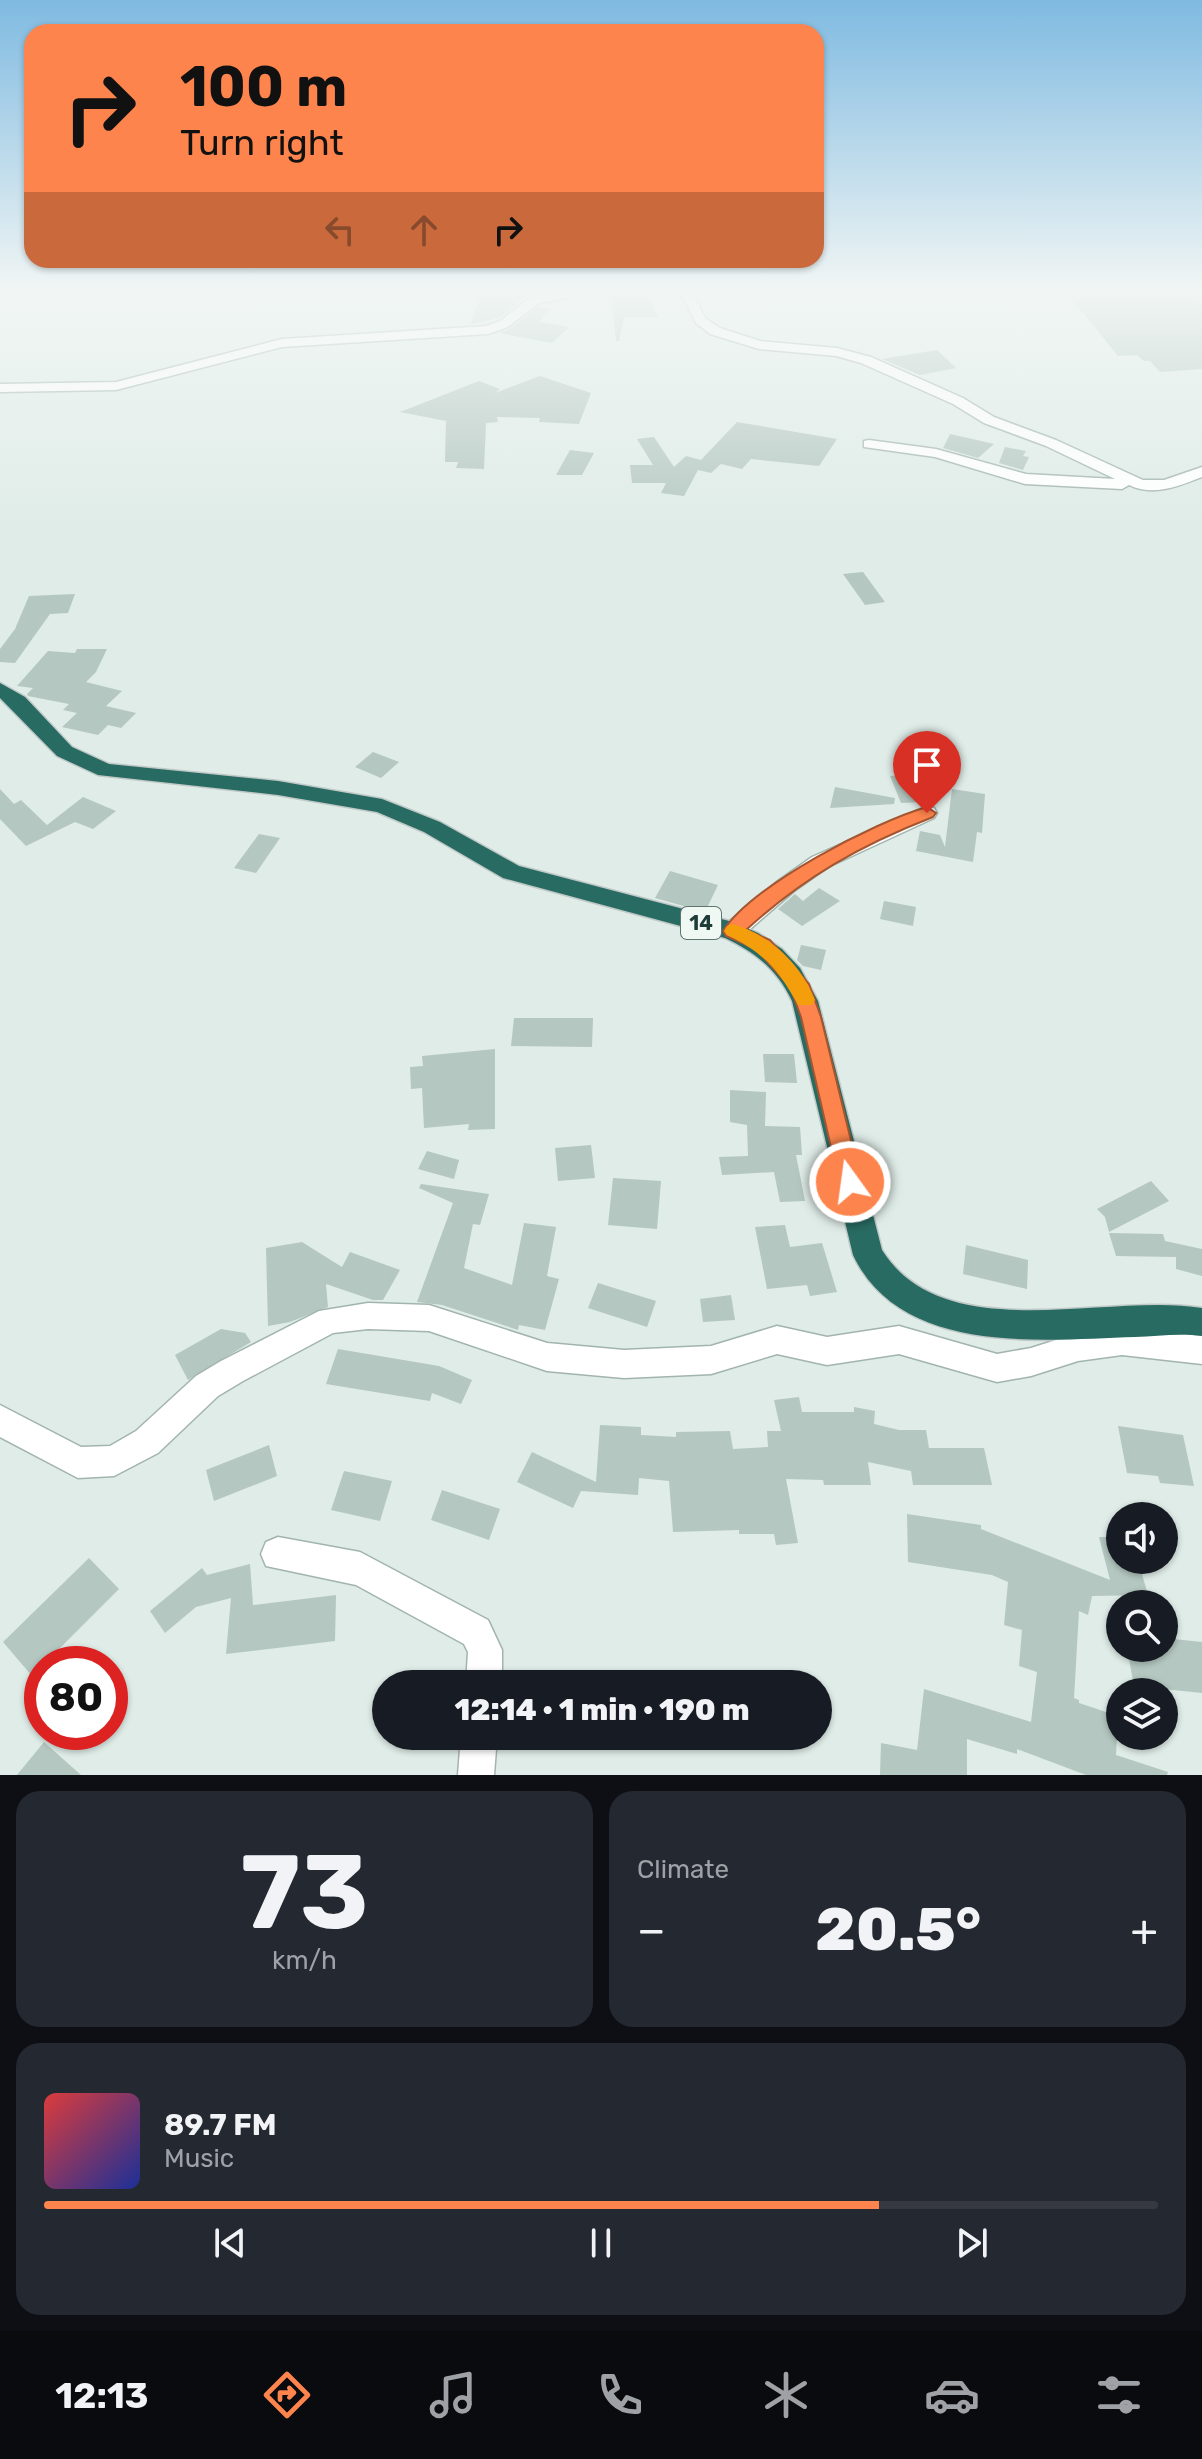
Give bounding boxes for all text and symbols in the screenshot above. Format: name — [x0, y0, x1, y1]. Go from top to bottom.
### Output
text: 100 m — [180, 54, 347, 120]
icon: right — [48, 56, 152, 160]
text: Turn right — [180, 121, 344, 164]
icon: left — [318, 208, 362, 252]
icon: ahead — [402, 208, 446, 252]
icon: right — [486, 208, 530, 252]
pin — [893, 731, 961, 813]
icon: arrive — [905, 743, 949, 787]
road number: 14 — [681, 907, 721, 939]
position arrow — [808, 1140, 892, 1224]
map controls — [1106, 1502, 1178, 1750]
button: sound — [1106, 1502, 1178, 1574]
button: search — [1106, 1590, 1178, 1662]
speed limit sign: 80 — [24, 1646, 128, 1750]
button: layers — [1106, 1678, 1178, 1750]
text: 12:14 · 1 min · 190 m — [454, 1692, 750, 1728]
text: 73 — [240, 1831, 369, 1954]
text: Climate — [637, 1854, 729, 1885]
text: 20.5° — [815, 1894, 981, 1965]
text: − — [637, 1904, 666, 1956]
text: + — [1131, 1904, 1158, 1956]
text: km/h — [272, 1945, 337, 1976]
text: 89.7 FM — [164, 2107, 277, 2143]
text: Music — [164, 2143, 234, 2174]
icon: previous — [208, 2221, 252, 2265]
icon: pause — [579, 2221, 623, 2265]
icon: next — [950, 2221, 994, 2265]
icon: directions — [259, 2367, 315, 2423]
icon: music — [425, 2367, 481, 2423]
icon: phone — [592, 2367, 648, 2423]
icon: climate — [758, 2367, 814, 2423]
icon: car — [924, 2367, 980, 2423]
icon: filters — [1091, 2367, 1147, 2423]
text: 12:13 — [55, 2374, 149, 2417]

